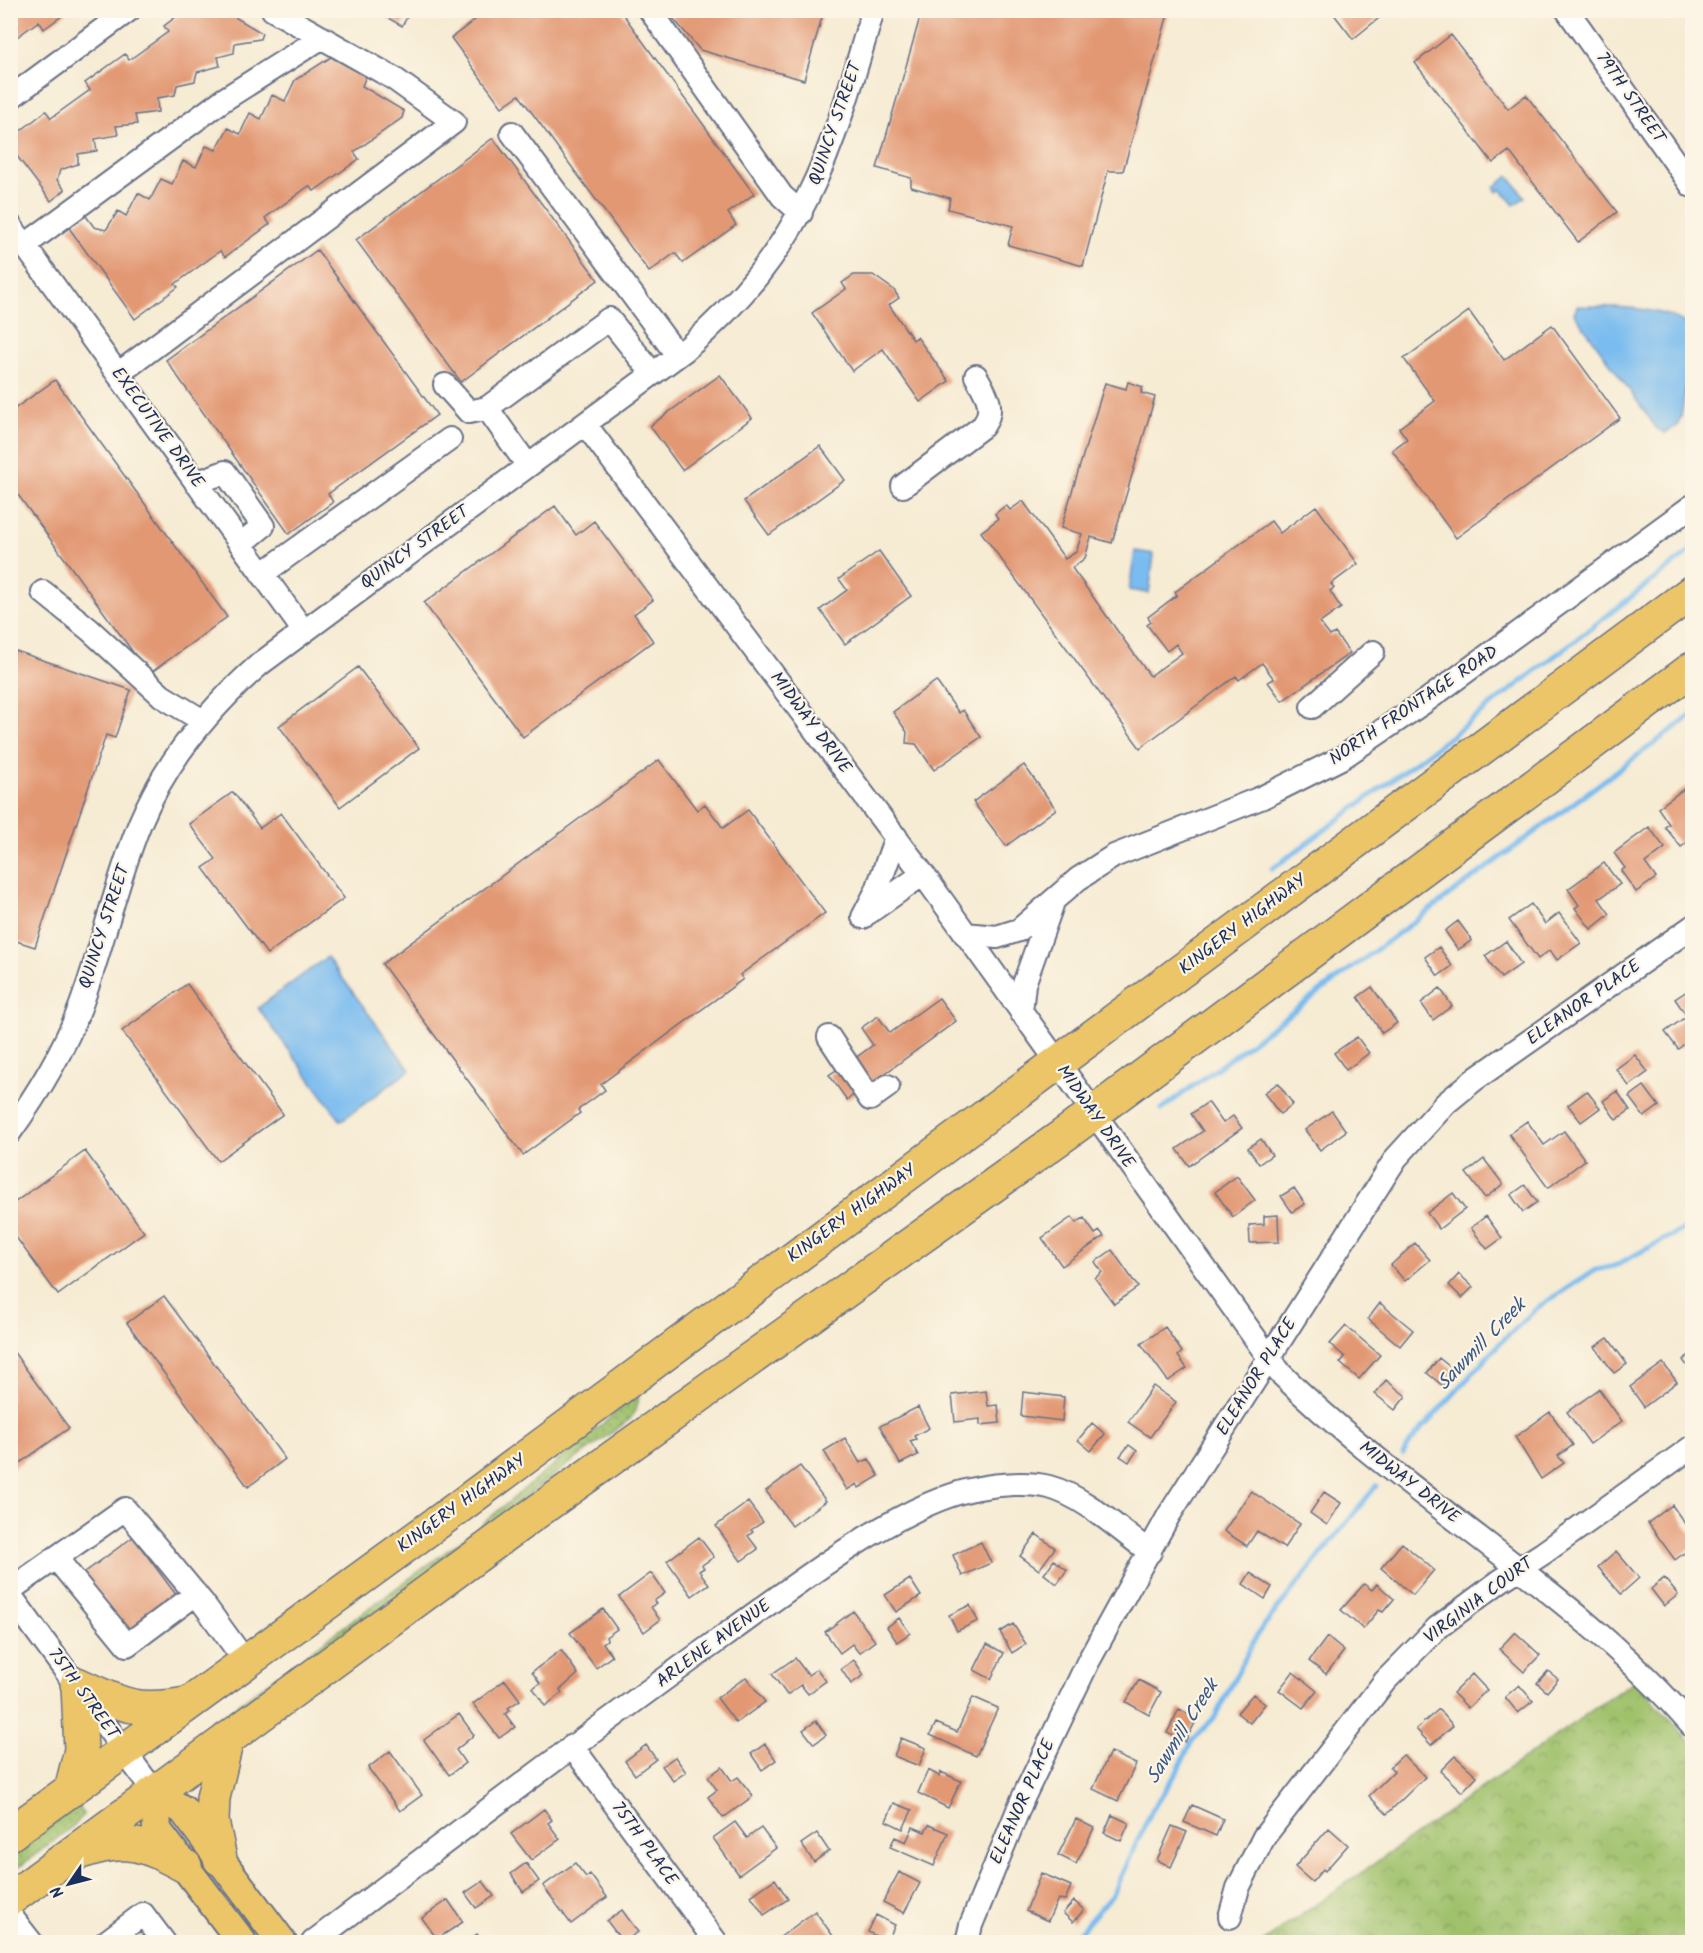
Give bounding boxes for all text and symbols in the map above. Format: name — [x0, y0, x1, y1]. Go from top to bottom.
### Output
street label: 79TH STREET — [1588, 46, 1673, 151]
street label: QUINCY STREET — [801, 57, 871, 190]
street label: EXECUTIVE DRIVE — [103, 361, 211, 495]
street label: QUINCY STREET — [354, 498, 477, 598]
street label: NORTH FRONTAGE ROAD — [1323, 638, 1505, 774]
street label: MIDWAY DRIVE — [762, 666, 859, 781]
street label: QUINCY STREET — [71, 860, 139, 993]
street label: KINGERY HIGHWAY — [1173, 867, 1314, 983]
street label: ELEANOR PLACE — [1521, 952, 1648, 1053]
street label: MIDWAY DRIVE — [1048, 1059, 1142, 1176]
street label: KINGERY HIGHWAY — [781, 1157, 923, 1271]
water label: Sawmill Creek — [1430, 1290, 1536, 1399]
street label: ELEANOR PLACE — [1209, 1312, 1305, 1442]
street label: MIDWAY DRIVE — [1352, 1434, 1466, 1532]
street label: KINGERY HIGHWAY — [391, 1447, 533, 1561]
street label: VIRGINIA COURT — [1418, 1549, 1541, 1652]
street label: ARLENE AVENUE — [650, 1592, 778, 1696]
street label: 75TH STREET — [40, 1642, 127, 1747]
water label: Sawmill Creek — [1138, 1671, 1229, 1790]
street label: ELEANOR PLACE — [982, 1734, 1064, 1869]
street label: 75TH PLACE — [603, 1796, 685, 1893]
north arrow — [39, 1854, 99, 1914]
text: N — [45, 1880, 71, 1903]

